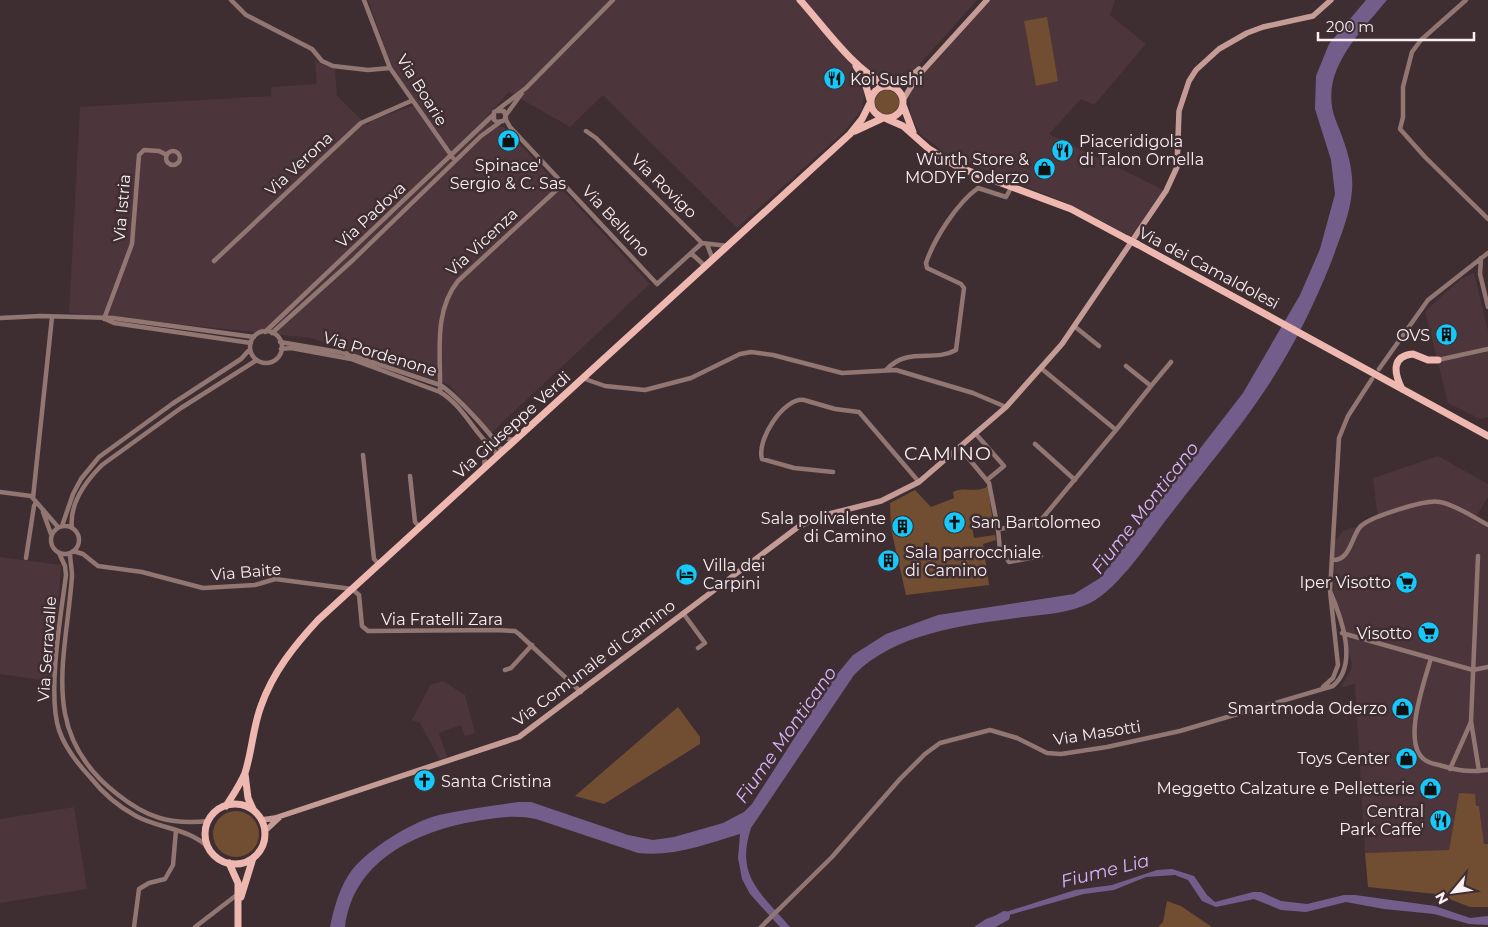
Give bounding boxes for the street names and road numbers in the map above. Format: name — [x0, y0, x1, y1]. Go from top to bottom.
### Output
street label: Via Boarie — [393, 51, 451, 129]
street label: Via Verona — [261, 128, 337, 200]
street label: Via Rovigo — [627, 150, 701, 222]
street label: Via Istria — [110, 173, 134, 243]
street label: Via Padova — [332, 178, 410, 252]
street label: Via Belluno — [578, 181, 654, 261]
street label: Via Vicenza — [442, 204, 522, 280]
street label: Via dei Camaldolesi — [1136, 223, 1282, 313]
street label: Via Pordenone — [321, 328, 439, 380]
street label: Via Giuseppe Verdi — [450, 368, 574, 482]
street label: Via Baite — [210, 559, 282, 585]
street label: Via Serravalle — [34, 596, 60, 702]
street label: Via Comunale di Camino — [509, 596, 679, 730]
street label: Via Fratelli Zara — [381, 610, 503, 629]
street label: Via Masotti — [1052, 717, 1142, 749]

